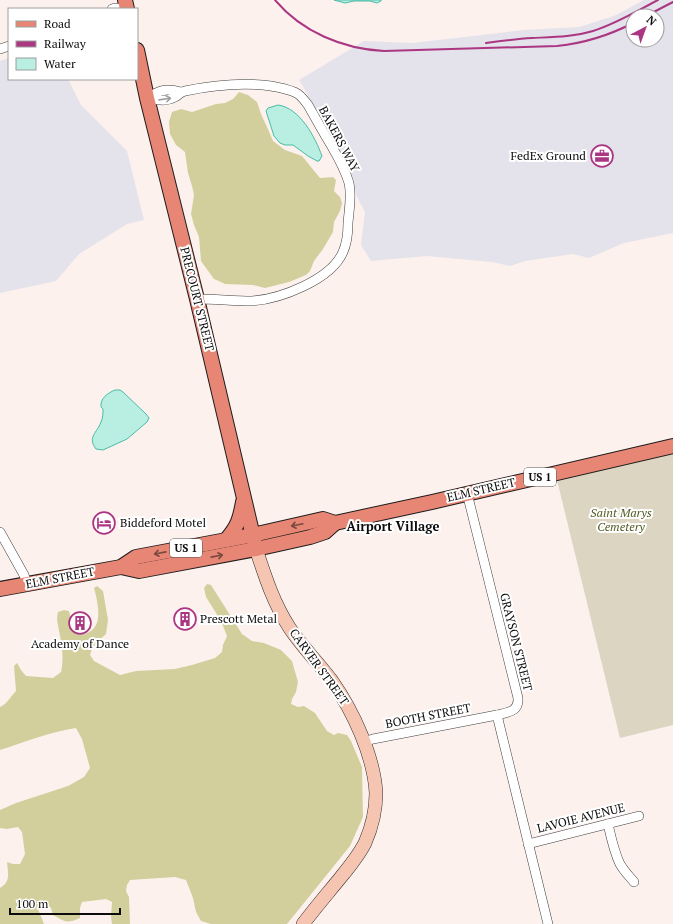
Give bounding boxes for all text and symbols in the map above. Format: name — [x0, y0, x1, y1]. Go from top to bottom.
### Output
legend — [8, 8, 138, 80]
north arrow — [625, 8, 665, 48]
text: N — [644, 12, 660, 29]
text: Road — [44, 16, 71, 31]
text: Railway — [44, 36, 87, 51]
text: Water — [44, 56, 76, 71]
one-way arrow — [158, 95, 171, 103]
street label: BAKERS WAY — [316, 103, 363, 174]
office icon: FedEx Ground — [589, 143, 615, 169]
place label: FedEx Ground — [510, 148, 586, 163]
street label: PRECOURT STREET — [177, 245, 218, 353]
road number: US 1 — [524, 468, 556, 486]
street label: ELM STREET — [445, 474, 517, 505]
park label: Saint Marys Cemetery — [590, 505, 652, 534]
hotel icon: Biddeford Motel — [91, 510, 117, 536]
place label: Biddeford Motel — [120, 515, 206, 530]
district label: Airport Village — [346, 517, 440, 535]
one-way arrow — [291, 522, 304, 530]
road number: US 1 — [170, 539, 202, 557]
one-way arrow — [154, 549, 167, 557]
one-way arrow — [210, 552, 223, 560]
street label: ELM STREET — [24, 563, 96, 592]
street label: GRAYSON STREET — [497, 591, 536, 693]
building icon: Prescott Metal — [172, 606, 198, 632]
building icon: Academy of Dance — [67, 610, 93, 636]
place label: Prescott Metal — [200, 611, 278, 626]
street label: CARVER STREET — [287, 625, 353, 708]
place label: Academy of Dance — [31, 636, 129, 651]
street label: BOOTH STREET — [384, 700, 473, 731]
street label: LAVOIE AVENUE — [535, 799, 626, 836]
scale bar — [10, 890, 120, 916]
text: 100 m — [16, 896, 49, 911]

